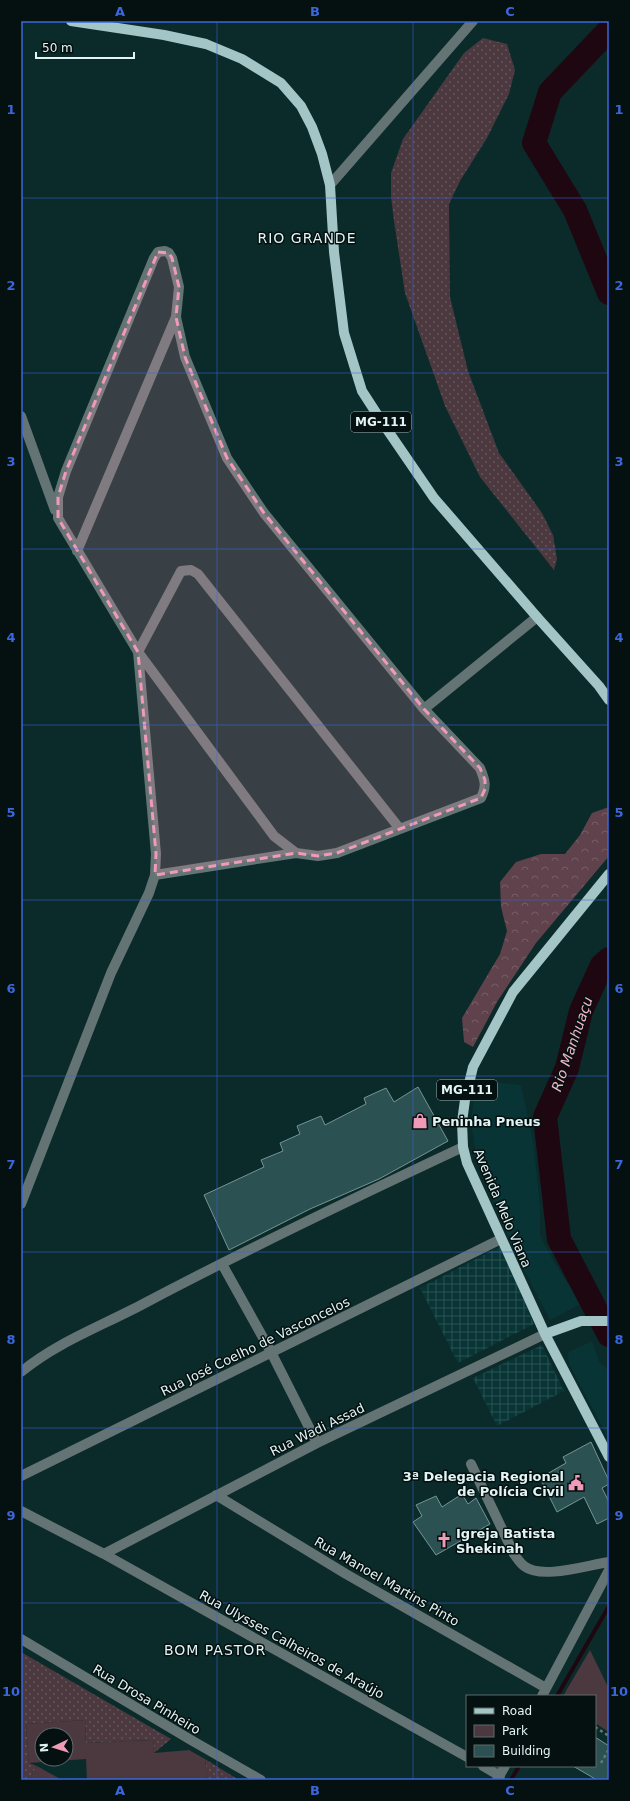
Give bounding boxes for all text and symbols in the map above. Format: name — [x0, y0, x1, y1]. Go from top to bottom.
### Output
text: A — [115, 4, 125, 19]
text: B — [310, 4, 320, 19]
text: C — [505, 4, 515, 19]
scale bar — [36, 34, 134, 60]
text: 50 m — [42, 41, 73, 55]
text: 1 — [6, 102, 16, 117]
text: 1 — [614, 102, 624, 117]
district label: RIO GRANDE — [257, 230, 357, 246]
text: 2 — [6, 278, 16, 293]
text: 2 — [614, 278, 624, 293]
road number: MG-111 — [351, 412, 411, 432]
text: 3 — [6, 454, 16, 469]
text: 3 — [614, 454, 624, 469]
text: 4 — [6, 630, 16, 645]
text: 4 — [614, 630, 624, 645]
text: 5 — [6, 805, 16, 820]
text: 5 — [614, 805, 624, 820]
text: 6 — [6, 981, 16, 996]
text: 6 — [614, 981, 624, 996]
water label: Rio Manhuaçu — [548, 994, 596, 1093]
road number: MG-111 — [437, 1080, 497, 1100]
shop icon: Peninha Pneus — [411, 1112, 429, 1130]
place label: Peninha Pneus — [432, 1114, 541, 1129]
street label: Avenida Melo Viana — [471, 1147, 534, 1270]
text: 7 — [6, 1157, 16, 1172]
text: 7 — [614, 1157, 624, 1172]
street label: Rua José Coelho de Vasconcelos — [158, 1294, 352, 1399]
text: 8 — [6, 1332, 16, 1347]
text: 8 — [614, 1332, 624, 1347]
street label: Rua Wadi Assad — [267, 1400, 367, 1459]
place label: 3ª Delegacia Regional de Polícia Civil — [403, 1469, 564, 1499]
public building icon: 3ª Delegacia Regional de Polícia Civil — [567, 1474, 585, 1492]
text: 9 — [6, 1508, 16, 1523]
text: 9 — [614, 1508, 624, 1523]
place label: Igreja Batista Shekinah — [456, 1526, 555, 1556]
church icon: Igreja Batista Shekinah — [435, 1531, 453, 1549]
street label: Rua Manoel Martins Pinto — [312, 1534, 462, 1629]
street label: Rua Ulysses Calheiros de Araújo — [197, 1587, 387, 1702]
district label: BOM PASTOR — [164, 1642, 266, 1658]
street label: Rua Drosa Pinheiro — [90, 1661, 203, 1738]
text: 10 — [2, 1684, 20, 1699]
text: 10 — [610, 1684, 628, 1699]
legend — [466, 1695, 596, 1767]
text: Road — [502, 1704, 532, 1718]
text: Park — [502, 1724, 528, 1738]
north arrow — [34, 1727, 74, 1767]
text: N — [38, 1743, 51, 1753]
text: Building — [502, 1744, 551, 1758]
text: A — [115, 1783, 125, 1798]
text: B — [310, 1783, 320, 1798]
text: C — [505, 1783, 515, 1798]

